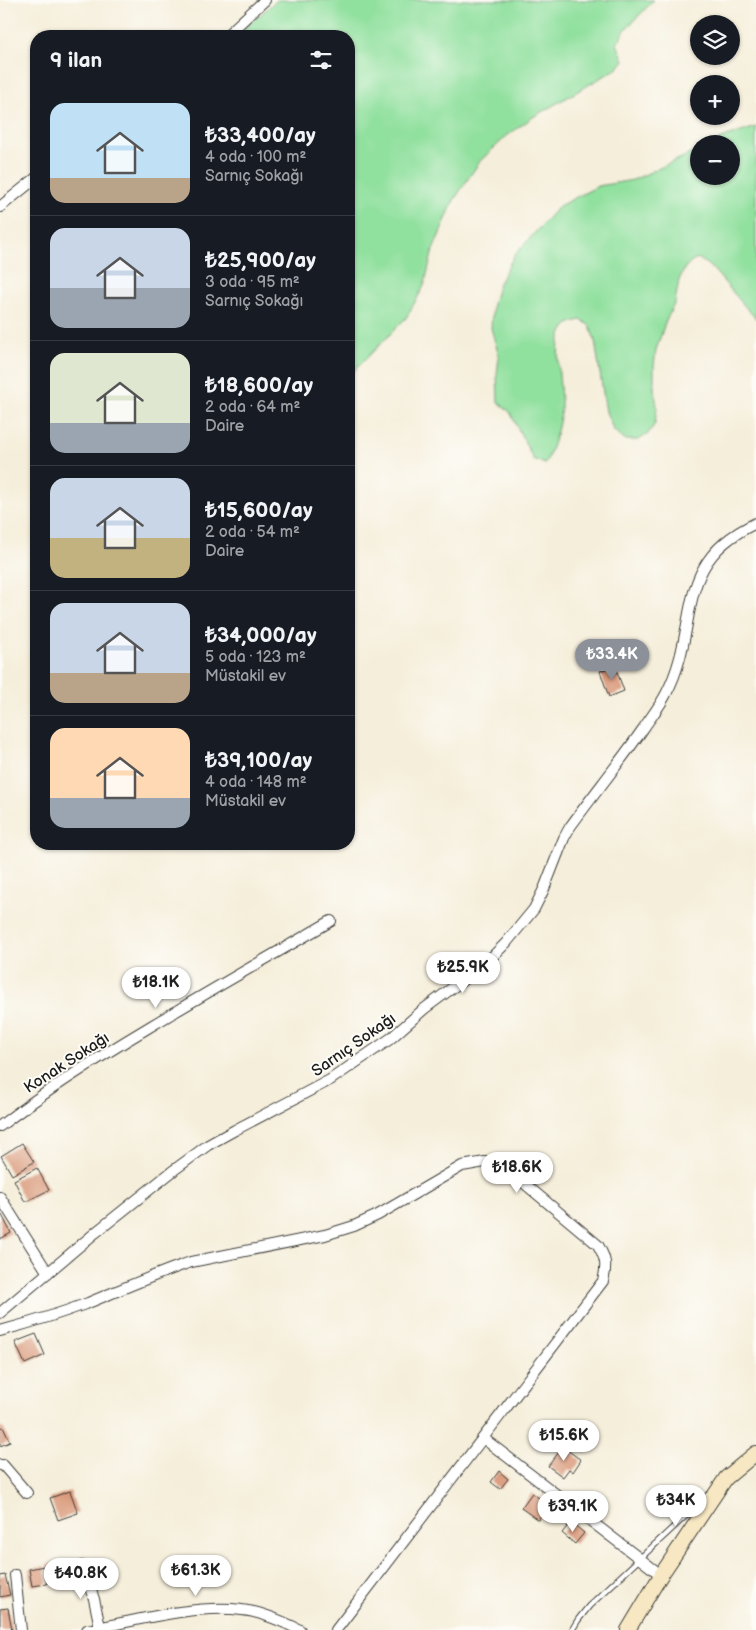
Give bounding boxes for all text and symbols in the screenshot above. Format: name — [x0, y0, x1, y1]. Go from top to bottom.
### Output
map controls — [690, 15, 740, 185]
button: layers — [690, 15, 740, 65]
icon: filters — [307, 46, 335, 74]
text: 9 ilan — [50, 48, 102, 73]
button: + — [690, 75, 740, 125]
icon: home — [90, 123, 150, 183]
text: ₺33,400/ay — [205, 123, 316, 148]
button: − — [690, 135, 740, 185]
text: 4 oda · 100 m² — [205, 148, 306, 167]
text: Sarnıç Sokağı — [205, 167, 303, 186]
icon: home — [90, 248, 150, 308]
text: ₺25,900/ay — [205, 248, 316, 273]
text: 3 oda · 95 m² — [205, 273, 300, 292]
text: Sarnıç Sokağı — [205, 292, 303, 311]
icon: home — [90, 373, 150, 433]
text: ₺18,600/ay — [205, 373, 313, 398]
text: 2 oda · 64 m² — [205, 398, 301, 417]
text: Daire — [205, 417, 244, 436]
icon: home — [90, 498, 150, 558]
text: ₺15,600/ay — [205, 498, 313, 523]
text: 2 oda · 54 m² — [205, 523, 300, 542]
text: Daire — [205, 542, 244, 561]
icon: home — [90, 623, 150, 683]
text: ₺34,000/ay — [205, 623, 317, 648]
pin: ₺33.4K — [571, 638, 653, 681]
text: ₺33.4K — [586, 645, 638, 664]
text: 5 oda · 123 m² — [205, 648, 306, 667]
text: Müstakil ev — [205, 667, 286, 686]
icon: home — [90, 748, 150, 808]
text: ₺39,100/ay — [205, 748, 312, 773]
text: 4 oda · 148 m² — [205, 773, 307, 792]
text: Müstakil ev — [205, 792, 286, 811]
pin: ₺25.9K — [422, 952, 504, 994]
text: ₺25.9K — [437, 958, 489, 977]
pin: ₺18.1K — [115, 966, 197, 1009]
text: ₺18.1K — [133, 973, 179, 992]
street label: Sarnıç Sokağı — [308, 1009, 400, 1081]
street label: Konak Sokağı — [21, 1029, 113, 1098]
pin: ₺18.6K — [476, 1152, 558, 1194]
text: ₺18.6K — [492, 1158, 542, 1177]
pin: ₺15.6K — [523, 1420, 605, 1462]
text: ₺15.6K — [539, 1426, 589, 1445]
pin: ₺34K — [646, 1484, 706, 1527]
pin: ₺39.1K — [532, 1490, 614, 1533]
text: ₺34K — [657, 1491, 695, 1510]
text: ₺39.1K — [548, 1497, 598, 1516]
pin: ₺61.3K — [155, 1554, 237, 1597]
pin: ₺40.8K — [40, 1558, 122, 1600]
text: ₺61.3K — [171, 1561, 221, 1580]
text: ₺40.8K — [55, 1564, 107, 1583]

